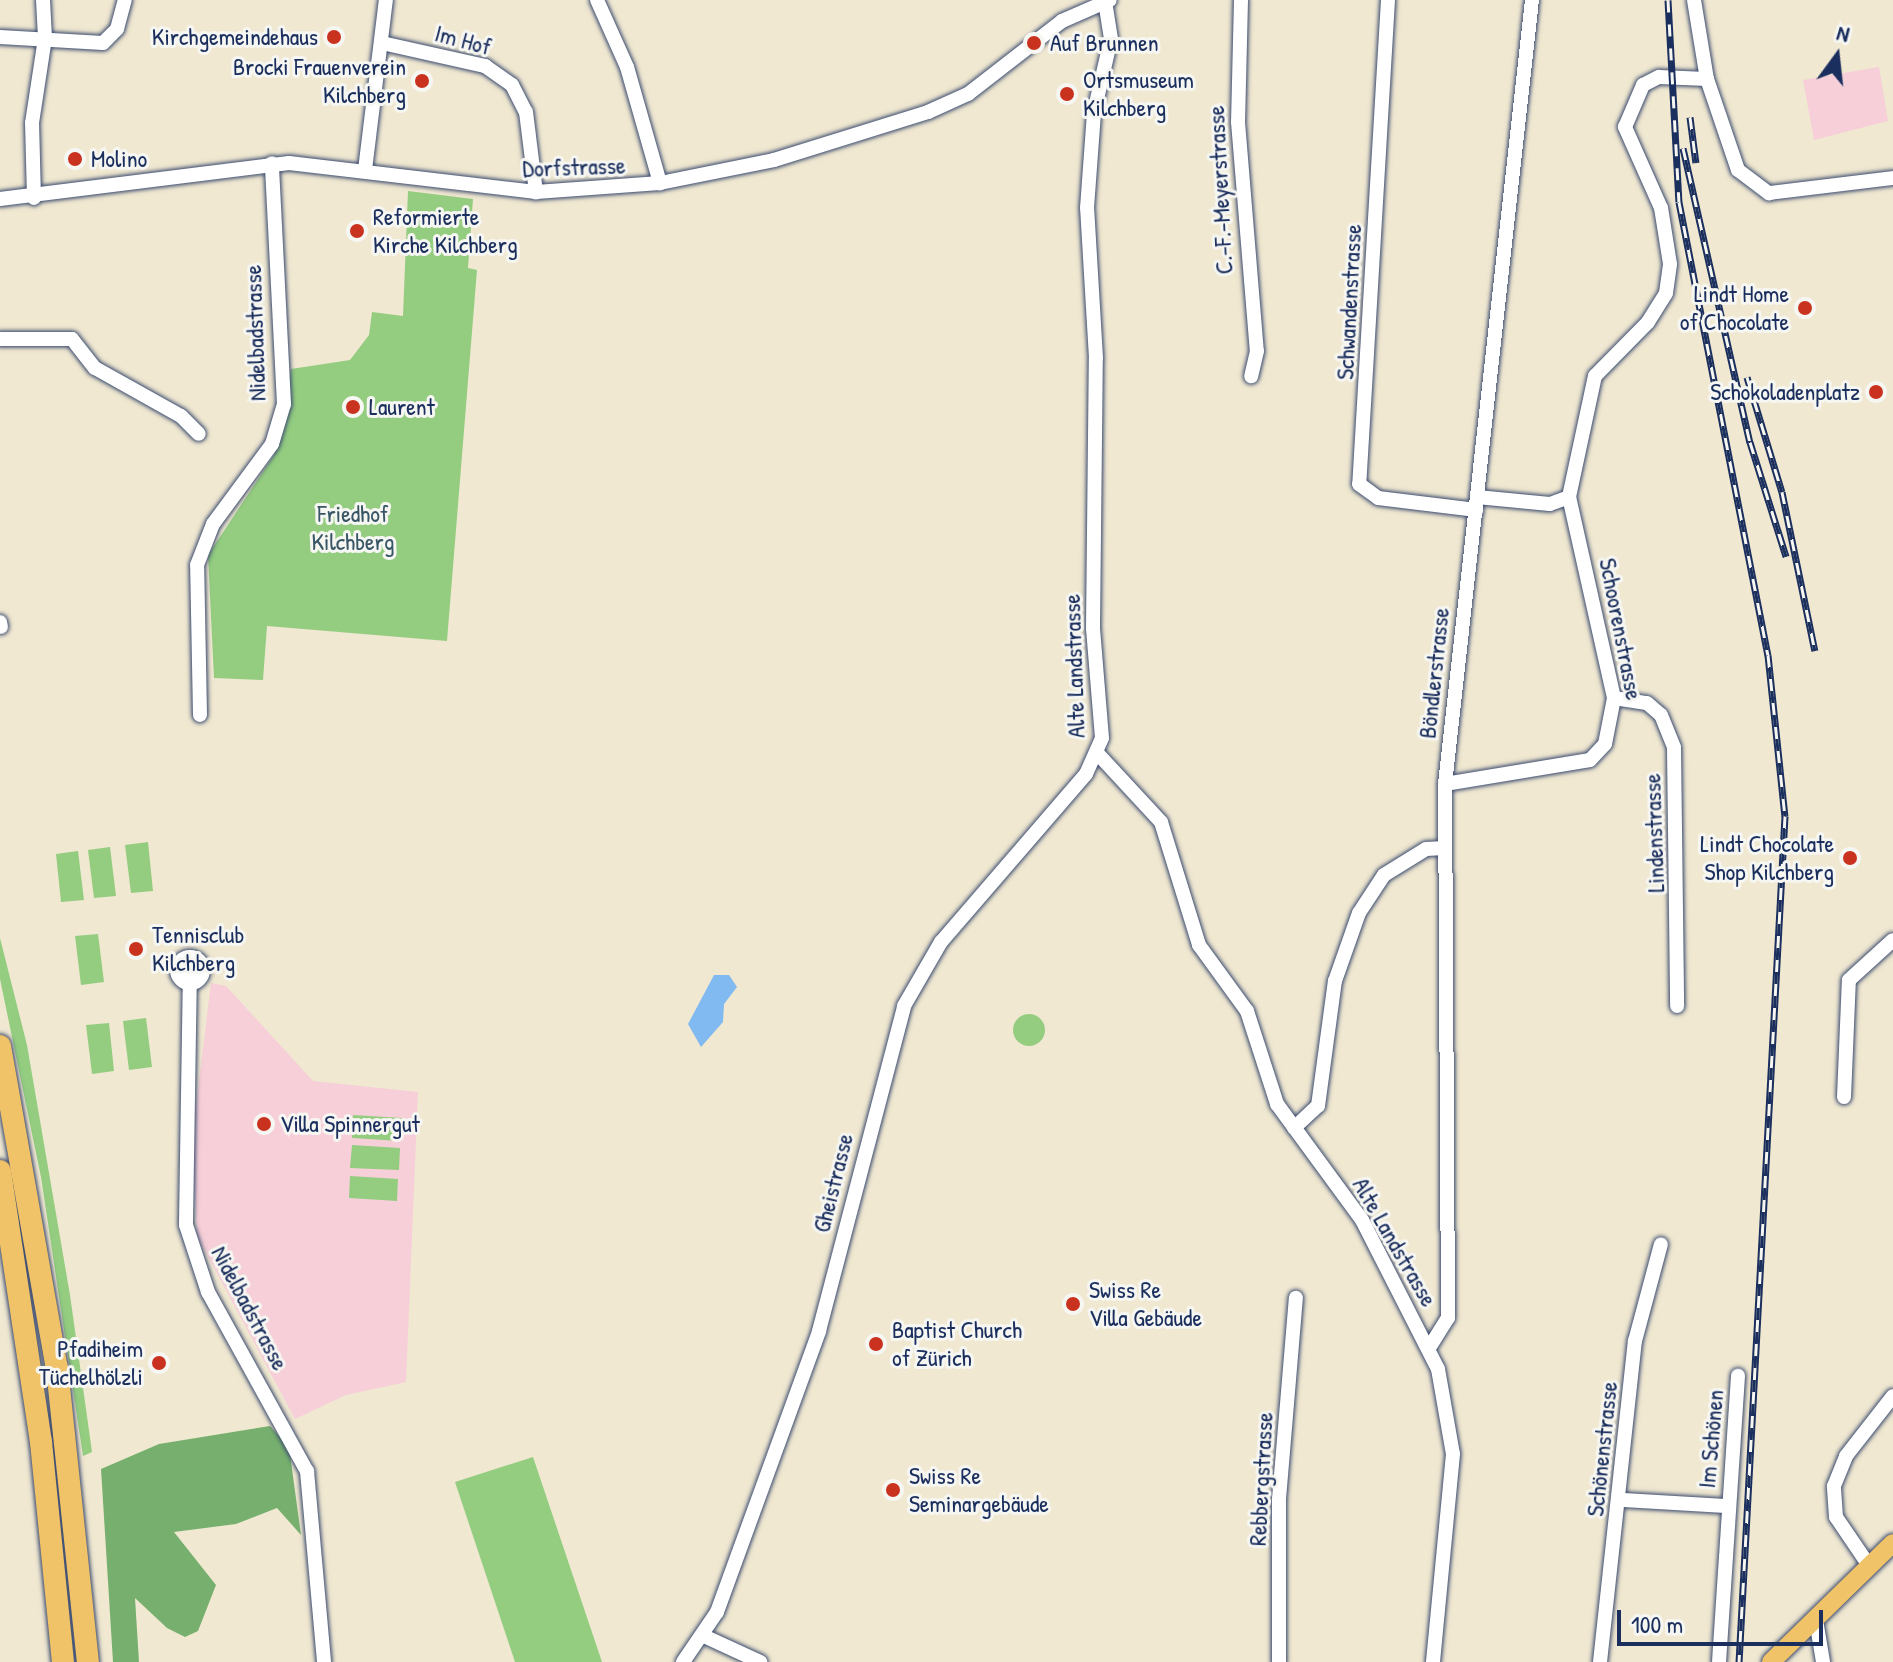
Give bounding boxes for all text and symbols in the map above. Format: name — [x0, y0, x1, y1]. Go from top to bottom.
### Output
north arrow — [1797, 16, 1877, 96]
text: N — [1834, 17, 1853, 49]
street label: Im Hof — [432, 19, 494, 61]
place label: Kirchgemeindehaus — [152, 23, 318, 51]
marker: Kirchgemeindehaus — [325, 28, 343, 46]
place label: Auf Brunnen — [1050, 29, 1159, 57]
marker: Auf Brunnen — [1025, 34, 1043, 52]
place label: Brocki Frauenverein Kilchberg — [233, 53, 406, 109]
place label: Ortsmuseum Kilchberg — [1083, 66, 1194, 122]
marker: Brocki Frauenverein Kilchberg — [413, 72, 431, 90]
marker: Ortsmuseum Kilchberg — [1058, 85, 1076, 103]
street label: C.-F.-Meyerstrasse — [1201, 105, 1239, 275]
place label: Molino — [91, 145, 147, 173]
marker: Molino — [66, 150, 84, 168]
street label: Dorfstrasse — [522, 151, 626, 183]
place label: Reformierte Kirche Kilchberg — [373, 203, 518, 259]
marker: Reformierte Kirche Kilchberg — [348, 222, 366, 240]
street label: Schwandenstrasse — [1331, 223, 1367, 381]
street label: Nidelbadstrasse — [238, 264, 272, 402]
place label: Lindt Home of Chocolate — [1680, 280, 1789, 336]
marker: Lindt Home of Chocolate — [1796, 299, 1814, 317]
place label: Schokoladenplatz — [1710, 378, 1860, 406]
marker: Schokoladenplatz — [1867, 383, 1885, 401]
place label: Laurent — [369, 393, 435, 421]
marker: Laurent — [344, 398, 362, 416]
park label: Friedhof Kilchberg — [311, 500, 395, 556]
street label: Schoorenstrasse — [1593, 556, 1649, 702]
street label: Alte Landstrasse — [1057, 593, 1091, 739]
street label: Böndlerstrasse — [1413, 606, 1455, 740]
street label: Lindenstrasse — [1638, 773, 1670, 893]
place label: Lindt Chocolate Shop Kilchberg — [1700, 830, 1834, 886]
marker: Lindt Chocolate Shop Kilchberg — [1841, 849, 1859, 867]
place label: Tennisclub Kilchberg — [152, 921, 244, 977]
marker: Tennisclub Kilchberg — [127, 940, 145, 958]
place label: Villa Spinnergut — [280, 1110, 420, 1138]
marker: Villa Spinnergut — [255, 1115, 273, 1133]
street label: Gheistrasse — [807, 1131, 859, 1235]
street label: Alte Landstrasse — [1346, 1172, 1444, 1312]
street label: Nidelbadstrasse — [205, 1241, 295, 1375]
place label: Swiss Re Villa Gebäude — [1089, 1276, 1202, 1332]
marker: Swiss Re Villa Gebäude — [1064, 1295, 1082, 1313]
place label: Baptist Church of Zürich — [892, 1316, 1022, 1372]
place label: Pfadiheim Tüchelhölzli — [39, 1335, 143, 1391]
marker: Baptist Church of Zürich — [867, 1335, 885, 1353]
marker: Pfadiheim Tüchelhölzli — [150, 1354, 168, 1372]
street label: Schönenstrasse — [1581, 1380, 1623, 1518]
street label: Im Schönen — [1692, 1389, 1730, 1489]
street label: Rebbergstrasse — [1243, 1411, 1279, 1547]
place label: Swiss Re Seminargebäude — [909, 1462, 1049, 1518]
marker: Swiss Re Seminargebäude — [884, 1481, 902, 1499]
scale bar — [1621, 1594, 1827, 1644]
text: 100 m — [1631, 1608, 1683, 1640]

